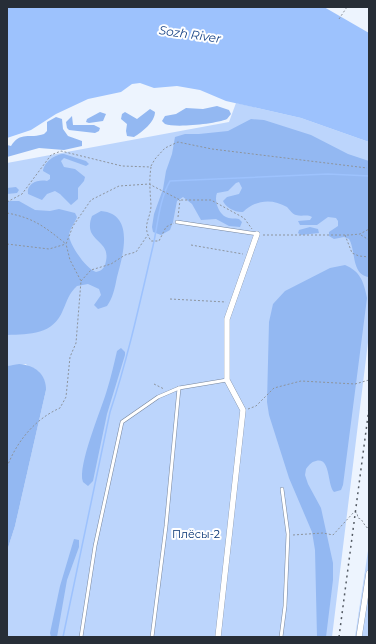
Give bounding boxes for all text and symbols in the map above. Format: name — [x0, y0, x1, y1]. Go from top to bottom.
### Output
water label: Sozh River — [158, 22, 222, 46]
park label: Плёсы-2 — [172, 527, 220, 541]

